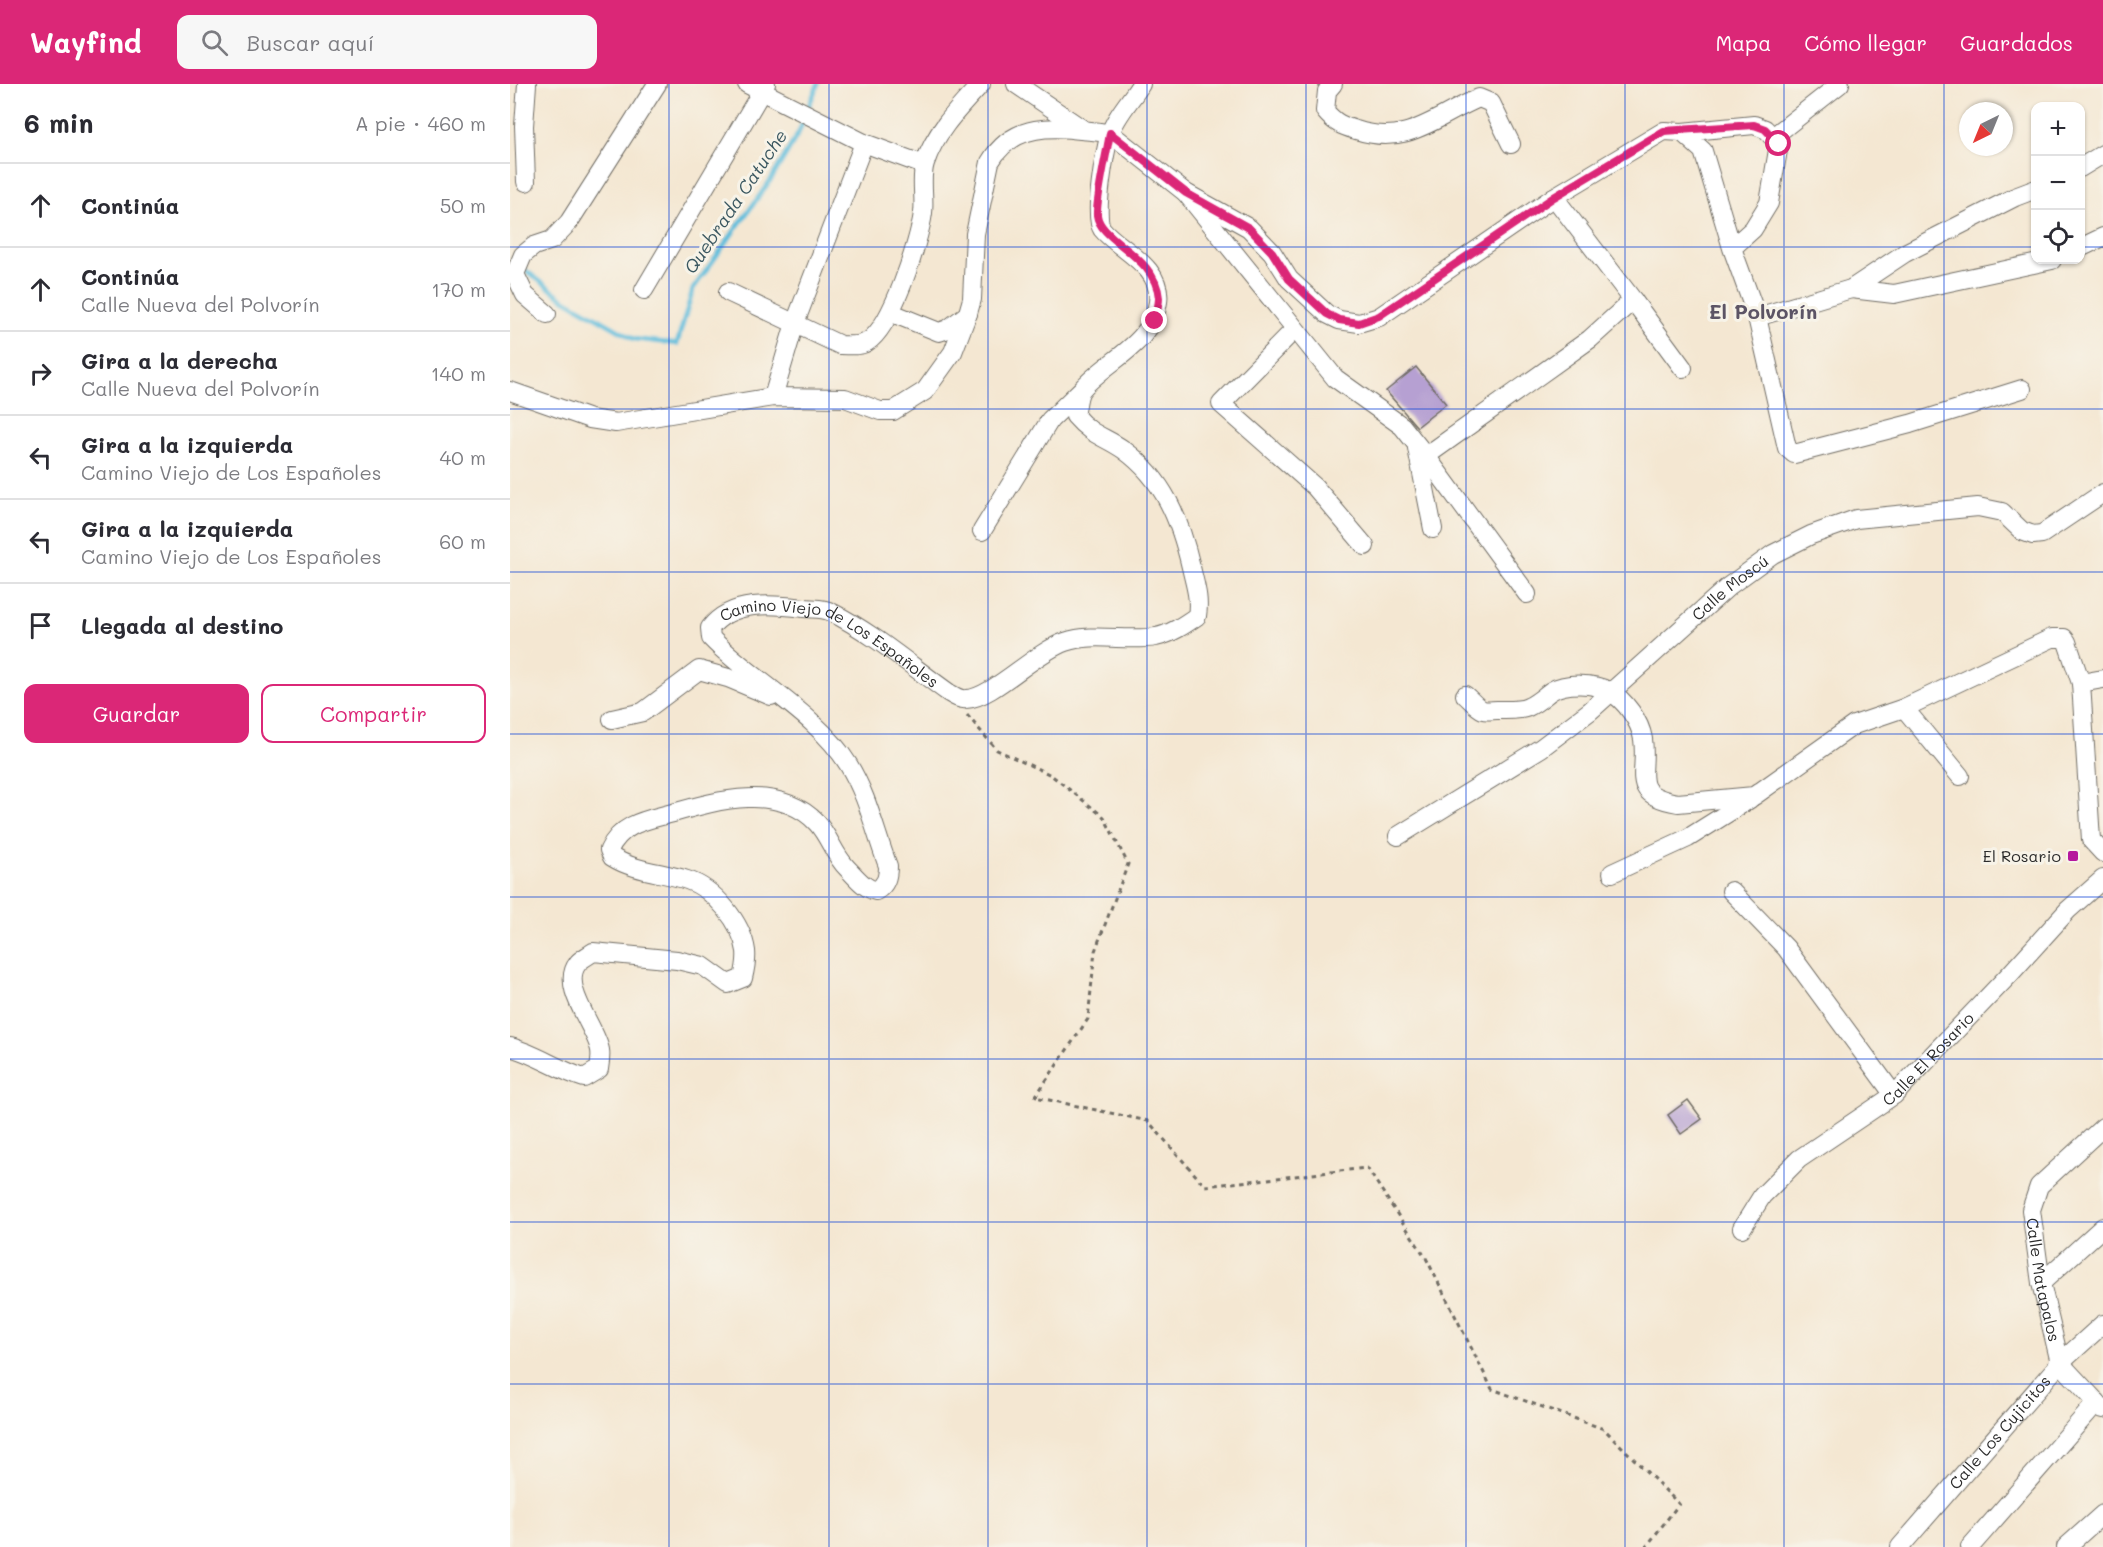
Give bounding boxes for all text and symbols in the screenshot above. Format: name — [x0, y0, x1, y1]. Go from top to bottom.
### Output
search box — [177, 15, 597, 69]
text: Wayfind — [30, 24, 141, 60]
icon: search — [198, 26, 231, 59]
text: Buscar aquí — [246, 28, 374, 57]
text: Mapa — [1715, 29, 1771, 56]
text: Cómo llegar — [1804, 29, 1927, 56]
text: Guardados — [1960, 29, 2073, 56]
north arrow — [1959, 102, 2013, 156]
map controls — [2031, 102, 2085, 264]
button: + — [2031, 102, 2085, 156]
text: 6 min — [24, 106, 93, 140]
text: A pie · 460 m — [355, 110, 486, 136]
water label: Quebrada Catuche — [678, 125, 792, 278]
route start — [1765, 130, 1791, 156]
button: − — [2031, 156, 2085, 210]
icon: ahead — [24, 189, 57, 222]
text: Continúa — [81, 191, 179, 220]
text: 50 m — [440, 192, 486, 218]
button: locate — [2031, 210, 2085, 264]
text: Continúa — [81, 262, 179, 291]
icon: ahead — [24, 273, 57, 306]
text: 170 m — [431, 276, 486, 302]
text: Calle Nueva del Polvorín — [81, 291, 320, 317]
district label: El Polvorín — [1709, 298, 1817, 324]
route end — [1141, 307, 1167, 333]
text: Gira a la derecha — [81, 346, 278, 375]
icon: right — [24, 357, 57, 390]
text: 140 m — [431, 360, 486, 386]
text: Calle Nueva del Polvorín — [81, 375, 320, 401]
text: Gira a la izquierda — [81, 430, 293, 459]
icon: left — [24, 441, 57, 474]
text: 40 m — [440, 444, 486, 470]
text: Camino Viejo de Los Españoles — [81, 459, 381, 485]
text: Gira a la izquierda — [81, 514, 293, 543]
icon: left — [24, 525, 57, 558]
text: 60 m — [439, 528, 486, 554]
text: Camino Viejo de Los Españoles — [81, 543, 381, 569]
street label: Calle Moscú — [1687, 550, 1772, 625]
street label: Camino Viejo de Los Españoles — [715, 594, 943, 692]
icon: arrive — [24, 609, 57, 642]
text: Llegada al destino — [81, 611, 283, 640]
button: Guardar — [24, 684, 249, 743]
button: Compartir — [261, 684, 486, 743]
place label: El Rosario — [1983, 845, 2061, 866]
marker: El Rosario — [2066, 849, 2080, 863]
street label: Calle El Rosario — [1878, 1007, 1978, 1110]
street label: Calle Matapalos — [2022, 1216, 2065, 1343]
street label: Calle Los Cujicitos — [1944, 1371, 2055, 1493]

